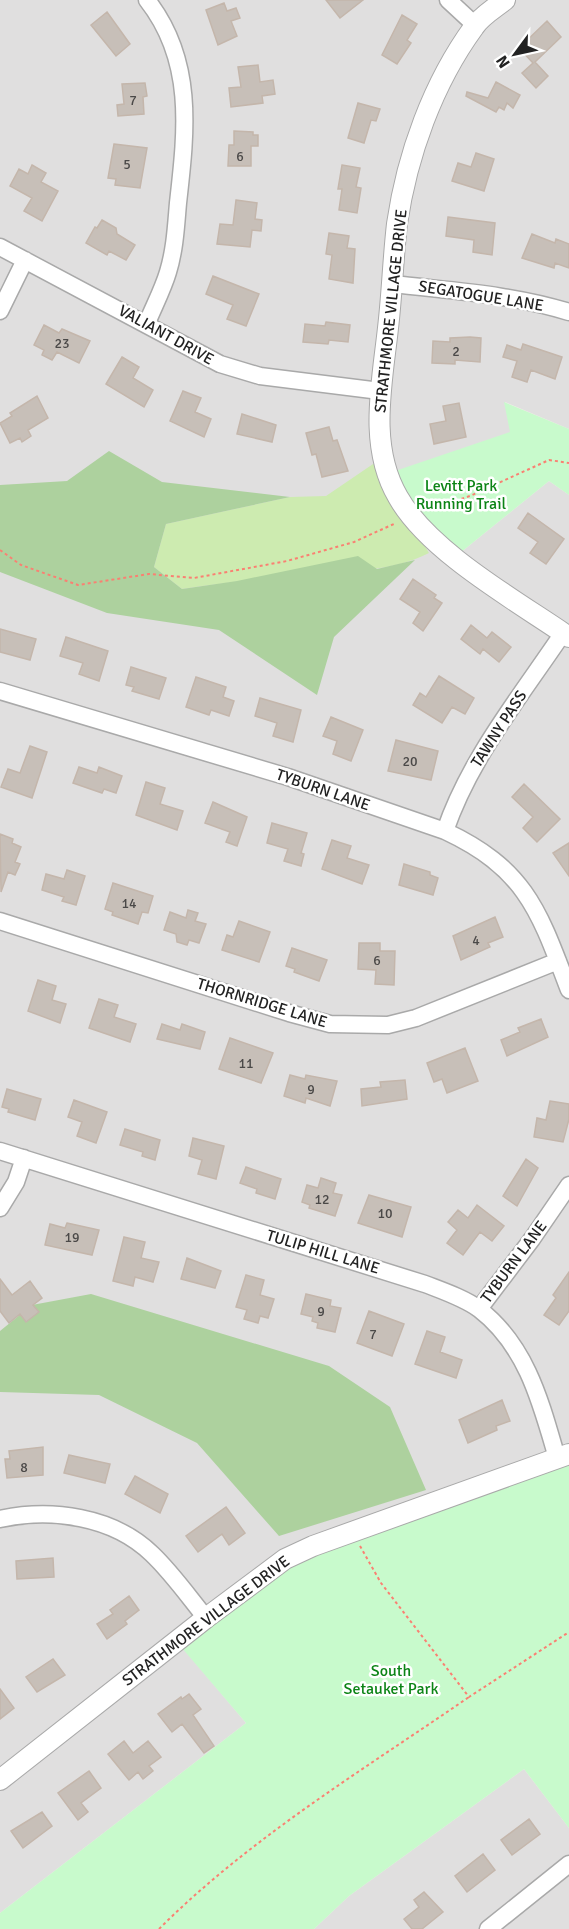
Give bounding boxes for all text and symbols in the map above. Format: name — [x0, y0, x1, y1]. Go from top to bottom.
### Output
north arrow — [485, 24, 545, 84]
text: N — [492, 52, 515, 72]
house number: 7 — [129, 92, 137, 109]
house number: 6 — [236, 148, 244, 165]
house number: 5 — [123, 156, 131, 173]
street label: STRATHMORE VILLAGE DRIVE — [370, 208, 412, 414]
street label: SEGATOGUE LANE — [417, 276, 545, 316]
street label: VALIANT DRIVE — [115, 301, 217, 369]
house number: 23 — [54, 335, 70, 352]
house number: 2 — [452, 343, 460, 360]
park label: Levitt Park Running Trail — [416, 476, 507, 514]
street label: TAWNY PASS — [467, 687, 531, 771]
house number: 20 — [402, 753, 418, 770]
street label: TYBURN LANE — [273, 765, 373, 815]
house number: 14 — [121, 895, 137, 912]
house number: 4 — [472, 932, 480, 949]
house number: 6 — [373, 952, 381, 969]
street label: THORNRIDGE LANE — [194, 974, 330, 1032]
house number: 11 — [238, 1055, 254, 1072]
house number: 9 — [307, 1081, 315, 1098]
house number: 12 — [314, 1191, 330, 1208]
house number: 10 — [377, 1205, 393, 1222]
street label: TYBURN LANE — [476, 1217, 552, 1307]
street label: TULIP HILL LANE — [264, 1225, 382, 1279]
house number: 19 — [64, 1229, 80, 1246]
house number: 9 — [317, 1303, 325, 1320]
house number: 7 — [369, 1326, 377, 1343]
house number: 8 — [20, 1459, 28, 1476]
street label: STRATHMORE VILLAGE DRIVE — [118, 1551, 294, 1691]
park label: South Setauket Park — [344, 1661, 438, 1699]

